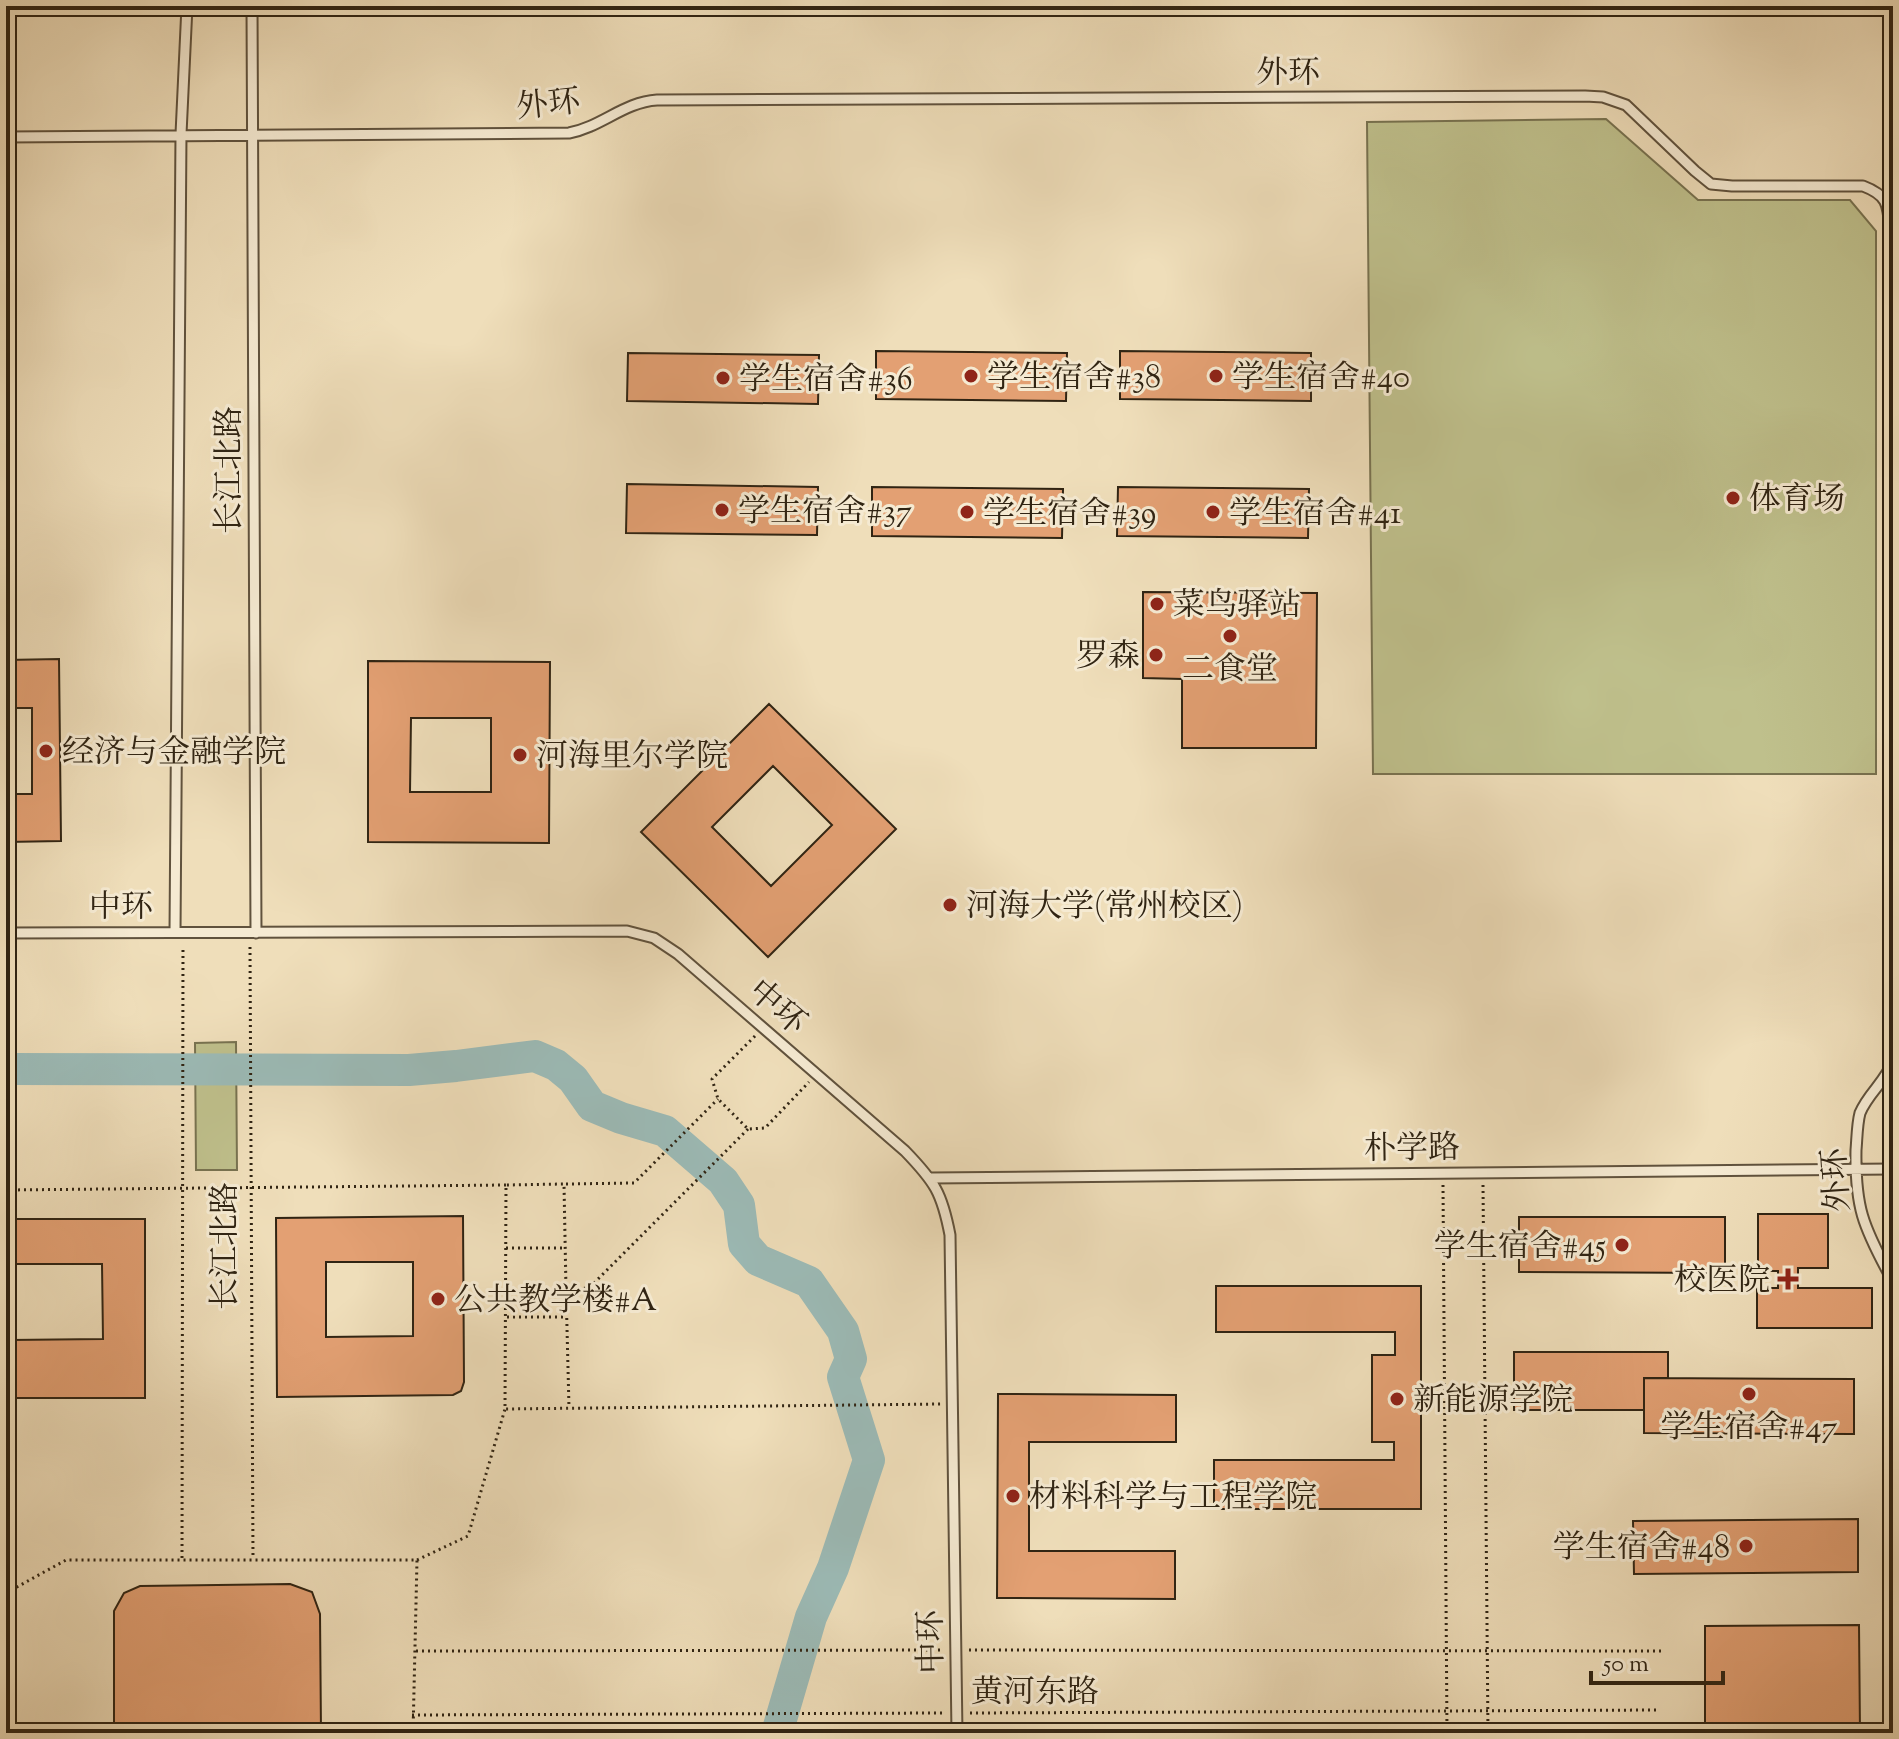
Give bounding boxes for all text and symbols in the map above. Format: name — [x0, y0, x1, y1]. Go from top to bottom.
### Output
street label: 外环 — [1256, 52, 1320, 98]
street label: 外环 — [514, 80, 583, 132]
place label: 学生宿舍#38 — [987, 356, 1161, 402]
place label: 学生宿舍#40 — [1232, 356, 1410, 402]
place label: 学生宿舍#36 — [739, 358, 913, 404]
marker: 学生宿舍#38 — [962, 367, 980, 385]
marker: 学生宿舍#40 — [1207, 367, 1225, 385]
marker: 学生宿舍#36 — [714, 369, 732, 387]
street label: 长江北路 — [208, 406, 254, 534]
place label: 体育场 — [1749, 478, 1845, 524]
marker: 体育场 — [1724, 489, 1742, 507]
place label: 学生宿舍#37 — [738, 490, 912, 536]
place label: 学生宿舍#39 — [983, 492, 1156, 538]
place label: 学生宿舍#41 — [1229, 492, 1401, 538]
marker: 学生宿舍#37 — [713, 501, 731, 519]
marker: 学生宿舍#39 — [958, 503, 976, 521]
marker: 学生宿舍#41 — [1204, 503, 1222, 521]
place label: 菜鸟驿站 — [1173, 584, 1301, 630]
marker: 菜鸟驿站 — [1148, 595, 1166, 613]
marker: 二食堂 — [1221, 627, 1239, 645]
place label: 罗森 — [1076, 635, 1140, 681]
marker: 罗森 — [1147, 646, 1165, 664]
place label: 二食堂 — [1182, 648, 1278, 694]
place label: 经济与金融学院 — [62, 731, 286, 777]
place label: 河海里尔学院 — [536, 735, 728, 781]
marker: 经济与金融学院 — [37, 742, 55, 760]
marker: 河海里尔学院 — [511, 746, 529, 764]
place label: 河海大学(常州校区) — [966, 885, 1243, 931]
street label: 中环 — [89, 886, 153, 932]
marker: 河海大学(常州校区) — [941, 896, 959, 914]
street label: 中环 — [737, 970, 815, 1047]
street label: 朴学路 — [1364, 1126, 1460, 1174]
street label: 外环 — [1813, 1146, 1863, 1213]
street label: 长江北路 — [204, 1182, 250, 1310]
place label: 学生宿舍#45 — [1434, 1225, 1606, 1271]
marker: 学生宿舍#45 — [1613, 1236, 1631, 1254]
place label: 校医院 — [1674, 1259, 1770, 1305]
marker: 校医院 — [1777, 1268, 1799, 1290]
place label: 公共教学楼#A — [454, 1279, 657, 1325]
marker: 公共教学楼#A — [429, 1290, 447, 1308]
place label: 新能源学院 — [1413, 1379, 1573, 1425]
marker: 学生宿舍#47 — [1740, 1385, 1758, 1403]
marker: 新能源学院 — [1388, 1390, 1406, 1408]
place label: 学生宿舍#47 — [1660, 1406, 1838, 1452]
place label: 材料科学与工程学院 — [1029, 1476, 1317, 1522]
marker: 材料科学与工程学院 — [1004, 1487, 1022, 1505]
place label: 学生宿舍#48 — [1553, 1526, 1730, 1572]
marker: 学生宿舍#48 — [1737, 1537, 1755, 1555]
street label: 中环 — [909, 1610, 957, 1674]
scale bar — [1591, 1635, 1723, 1685]
text: 50 m — [1601, 1648, 1649, 1682]
street label: 黄河东路 — [971, 1671, 1099, 1717]

